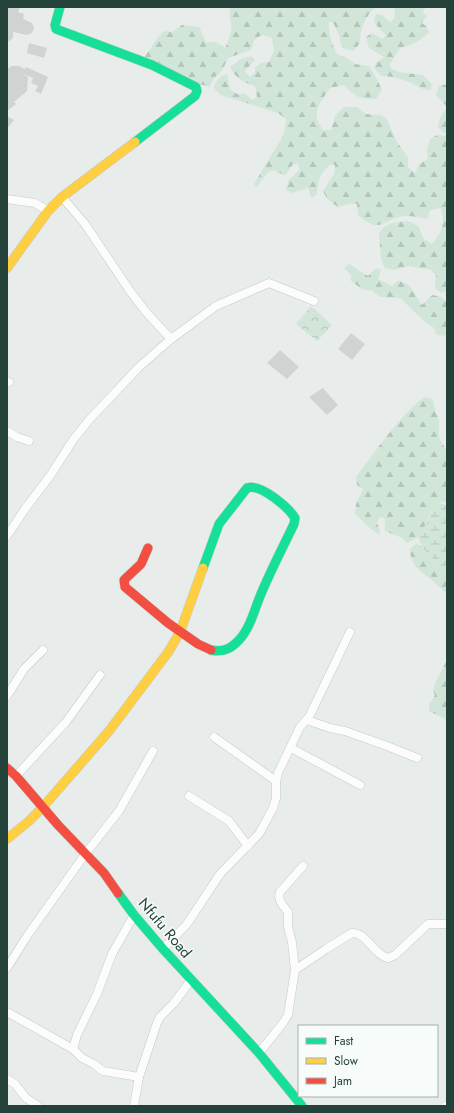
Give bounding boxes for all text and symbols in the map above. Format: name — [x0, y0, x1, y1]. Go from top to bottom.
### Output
street label: Nfufu Road — [133, 893, 197, 963]
legend — [298, 1025, 438, 1097]
text: Fast — [334, 1032, 353, 1050]
text: Slow — [334, 1052, 359, 1070]
text: Jam — [332, 1072, 352, 1090]

